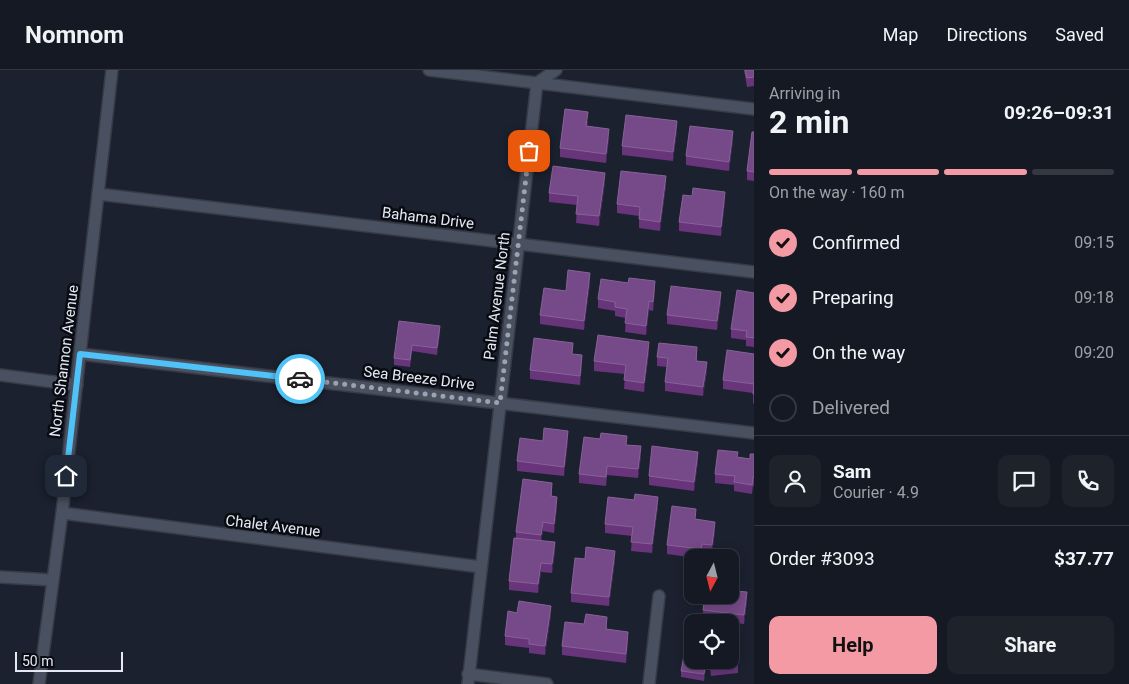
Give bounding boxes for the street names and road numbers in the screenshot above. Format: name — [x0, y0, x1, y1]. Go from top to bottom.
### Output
street label: Bahama Drive — [381, 203, 475, 233]
street label: Palm Avenue North — [480, 231, 514, 361]
street label: North Shannon Avenue — [46, 284, 82, 438]
street label: Sea Breeze Drive — [362, 362, 476, 394]
street label: Chalet Avenue — [225, 511, 322, 541]

